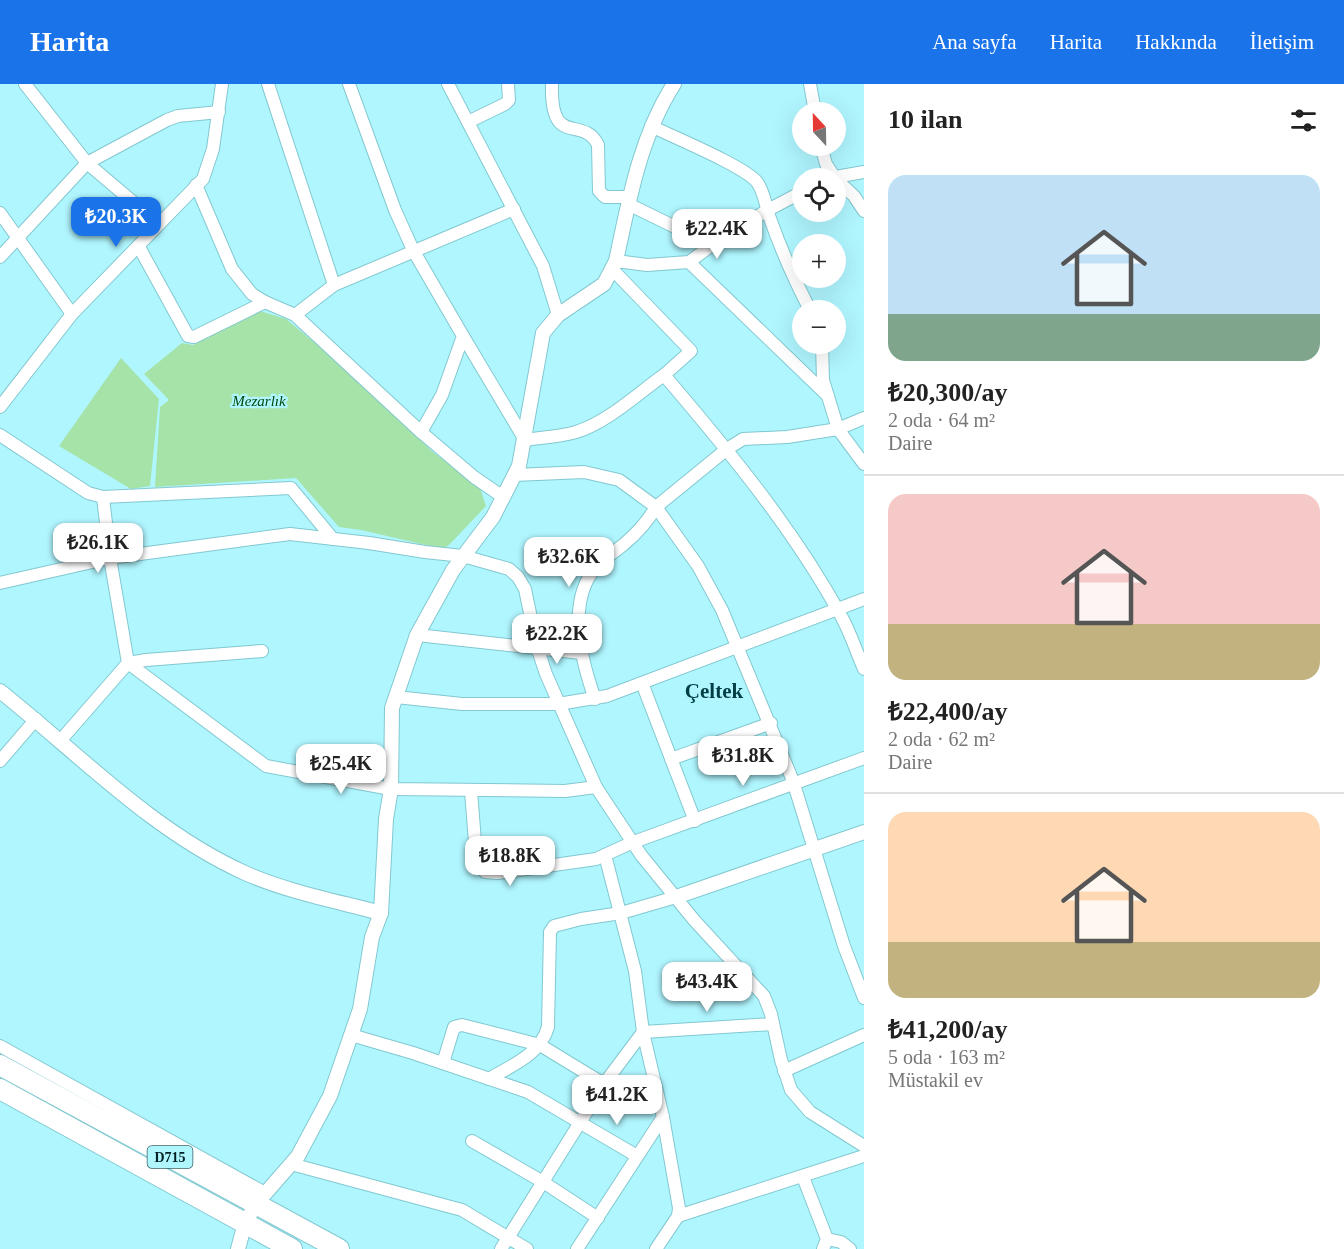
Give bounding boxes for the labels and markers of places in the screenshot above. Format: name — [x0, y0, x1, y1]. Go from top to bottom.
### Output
pin: ₺20.3K — [67, 197, 165, 248]
pin: ₺22.4K — [668, 209, 766, 260]
pin: ₺26.1K — [49, 523, 147, 574]
pin: ₺32.6K — [520, 537, 618, 588]
pin: ₺22.2K — [508, 614, 606, 665]
pin: ₺31.8K — [694, 736, 792, 787]
pin: ₺25.4K — [292, 744, 390, 795]
pin: ₺18.8K — [461, 836, 559, 887]
pin: ₺43.4K — [658, 962, 756, 1013]
pin: ₺41.2K — [568, 1075, 666, 1126]

